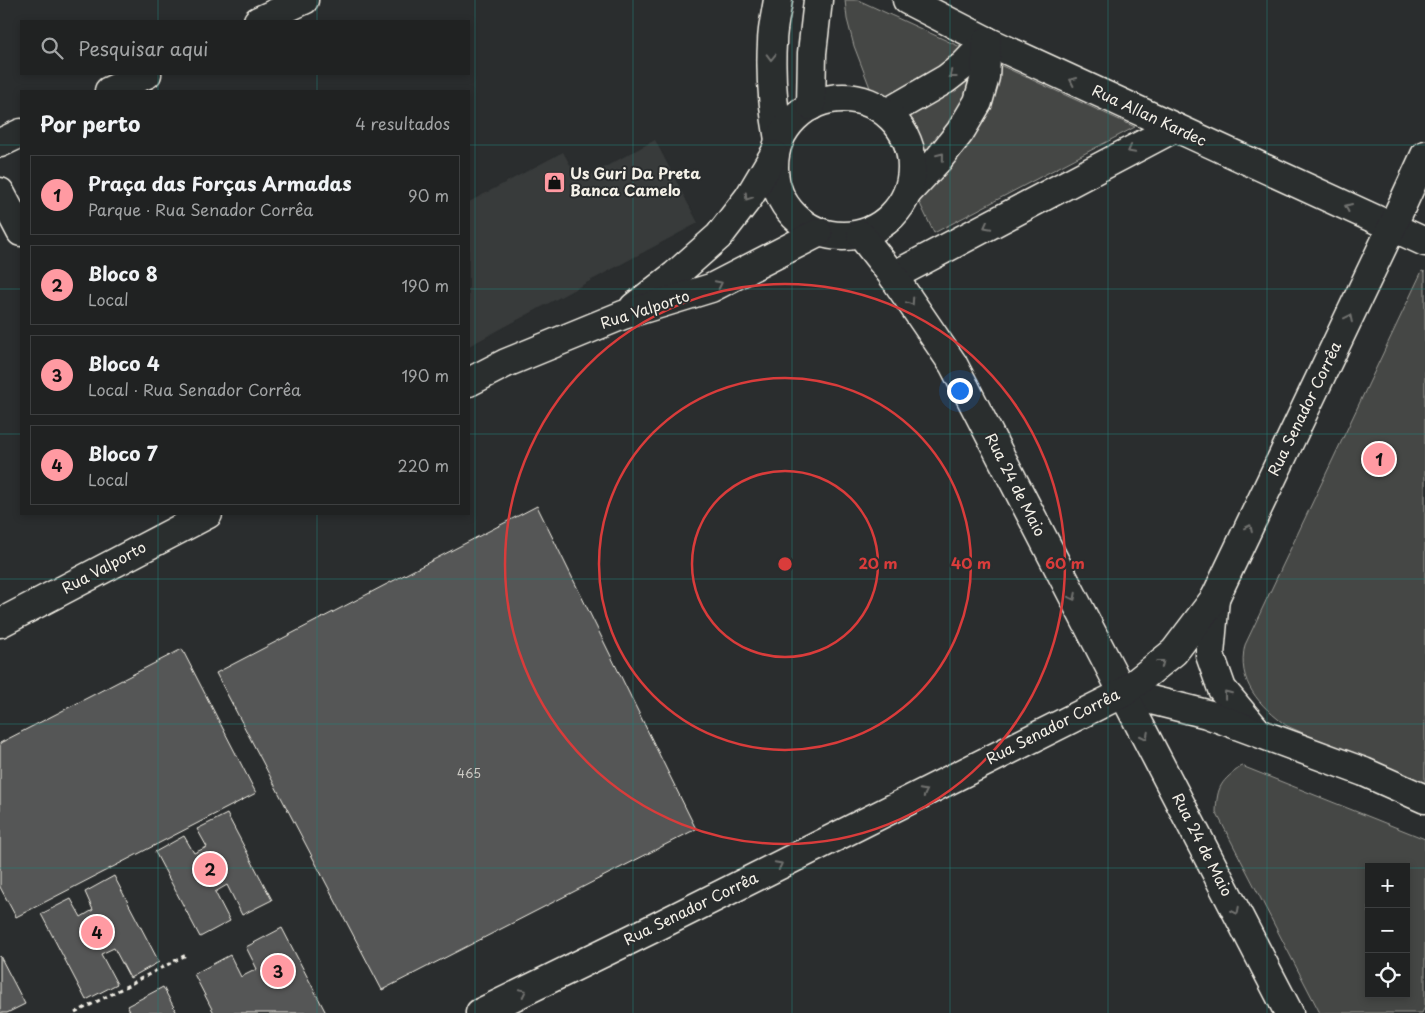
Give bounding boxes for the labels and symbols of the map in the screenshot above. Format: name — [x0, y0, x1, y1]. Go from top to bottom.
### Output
one-way arrow — [766, 54, 777, 62]
one-way arrow — [949, 69, 958, 77]
one-way arrow — [1069, 76, 1078, 87]
street label: Rua Allan Kardec — [1089, 78, 1211, 151]
one-way arrow — [1127, 144, 1136, 154]
one-way arrow — [935, 153, 943, 162]
place label: Us Guri Da Preta Banca Camelo — [570, 161, 701, 201]
shop icon: Us Guri Da Preta Banca Camelo — [542, 171, 566, 195]
one-way arrow — [745, 191, 754, 200]
one-way arrow — [1344, 203, 1353, 213]
one-way arrow — [983, 220, 992, 230]
one-way arrow — [714, 280, 723, 290]
street label: Rua Valporto — [597, 283, 692, 334]
one-way arrow — [905, 296, 914, 306]
one-way arrow — [1343, 314, 1353, 323]
street label: Rua Senador Corrêa — [1261, 337, 1346, 479]
your location — [947, 378, 973, 404]
street label: Rua 24 de Maio — [980, 429, 1052, 540]
pin: 1 — [1363, 440, 1395, 478]
one-way arrow — [1242, 524, 1252, 533]
street label: Rua Valporto — [57, 535, 150, 599]
text: 20 m — [859, 551, 897, 574]
text: 40 m — [951, 551, 991, 574]
text: 60 m — [1045, 551, 1085, 574]
centre of rings — [776, 555, 794, 573]
one-way arrow — [1067, 592, 1077, 601]
one-way arrow — [1155, 660, 1164, 668]
street label: Rua Senador Corrêa — [982, 682, 1124, 769]
one-way arrow — [1224, 691, 1233, 700]
one-way arrow — [1139, 731, 1149, 740]
house number: 465 — [457, 764, 481, 782]
one-way arrow — [919, 788, 928, 799]
street label: Rua 24 de Maio — [1167, 789, 1239, 900]
pin: 2 — [194, 850, 226, 888]
one-way arrow — [774, 861, 783, 871]
street label: Rua Senador Corrêa — [619, 865, 762, 950]
one-way arrow — [1230, 906, 1240, 915]
pin: 4 — [81, 913, 113, 951]
pin: 3 — [262, 952, 294, 990]
one-way arrow — [518, 987, 527, 998]

